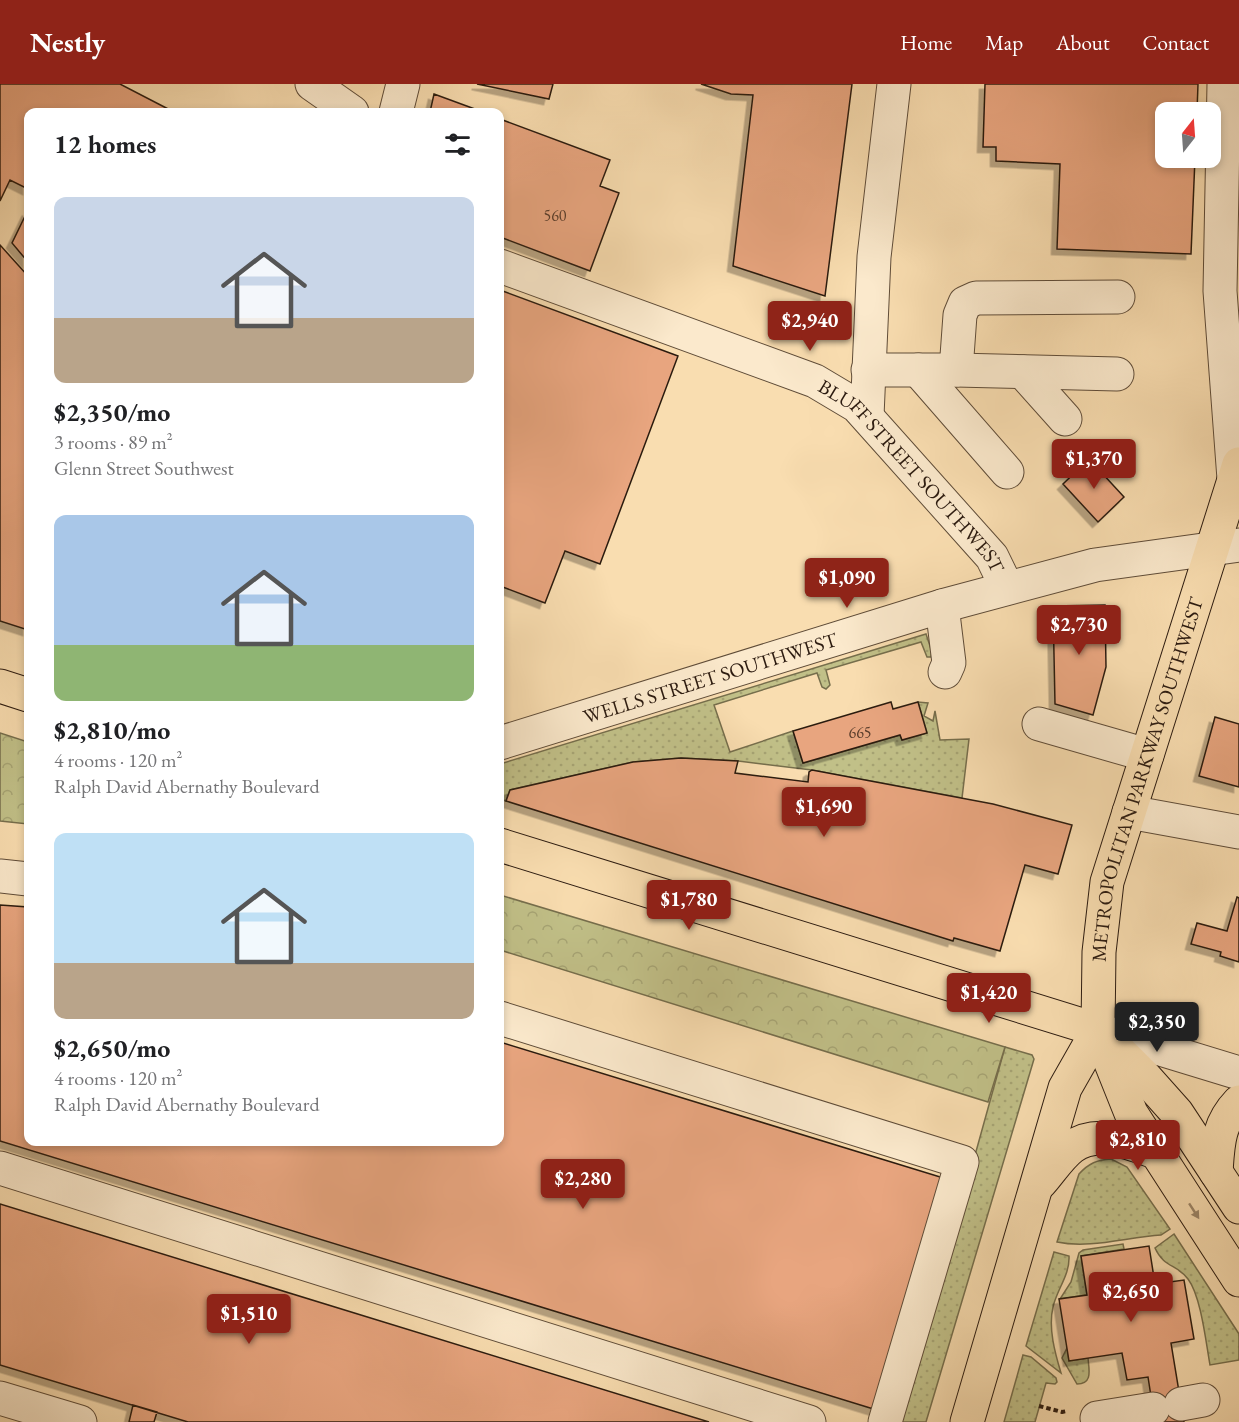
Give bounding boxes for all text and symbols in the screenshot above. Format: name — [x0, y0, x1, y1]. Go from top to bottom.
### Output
text: Nestly — [30, 24, 105, 60]
text: Home — [900, 29, 952, 56]
text: Map — [985, 29, 1023, 56]
text: About — [1056, 29, 1109, 56]
text: Contact — [1142, 29, 1209, 56]
north arrow — [1155, 102, 1221, 168]
map controls — [1155, 102, 1221, 168]
text: 12 homes — [54, 127, 156, 161]
icon: filters — [441, 128, 474, 161]
house number: 560 — [543, 205, 567, 226]
icon: home — [210, 236, 318, 344]
pin: $2,940 — [761, 301, 859, 352]
text: $2,940 — [782, 307, 838, 333]
street label: BLUFF STREET SOUTHWEST — [814, 373, 1011, 577]
text: $2,350/mo — [54, 395, 170, 429]
text: 3 rooms · 89 m² — [54, 429, 173, 455]
pin: $1,370 — [1045, 439, 1143, 490]
text: $1,370 — [1066, 445, 1122, 471]
text: Glenn Street Southwest — [54, 455, 234, 481]
icon: home — [210, 554, 318, 662]
pin: $1,090 — [798, 558, 896, 609]
text: $1,090 — [819, 564, 875, 590]
street label: METROPOLITAN PARKWAY SOUTHWEST — [1086, 593, 1209, 962]
pin: $2,730 — [1030, 605, 1128, 656]
text: $2,730 — [1051, 611, 1107, 637]
street label: WELLS STREET SOUTHWEST — [580, 626, 841, 729]
text: $2,810/mo — [54, 713, 170, 747]
house number: 665 — [848, 722, 872, 743]
text: 4 rooms · 120 m² — [54, 747, 182, 773]
text: Ralph David Abernathy Boulevard — [54, 773, 320, 799]
pin: $1,690 — [775, 787, 873, 838]
text: $1,690 — [796, 793, 852, 819]
icon: home — [210, 872, 318, 980]
pin: $1,780 — [640, 880, 738, 931]
text: $1,780 — [661, 886, 717, 912]
pin: $1,420 — [940, 973, 1038, 1024]
text: $1,420 — [961, 979, 1017, 1005]
pin: $2,350 — [1108, 1002, 1206, 1053]
text: $2,350 — [1129, 1008, 1185, 1034]
text: $2,650/mo — [54, 1031, 170, 1065]
text: 4 rooms · 120 m² — [54, 1065, 182, 1091]
text: Ralph David Abernathy Boulevard — [54, 1091, 320, 1117]
pin: $2,810 — [1089, 1120, 1187, 1171]
text: $2,810 — [1110, 1126, 1166, 1152]
pin: $2,280 — [534, 1159, 632, 1210]
text: $2,280 — [555, 1165, 611, 1191]
one-way arrow — [1188, 1203, 1199, 1219]
pin: $2,650 — [1082, 1272, 1180, 1323]
text: $2,650 — [1103, 1278, 1159, 1304]
pin: $1,510 — [200, 1294, 298, 1345]
text: $1,510 — [221, 1300, 277, 1326]

